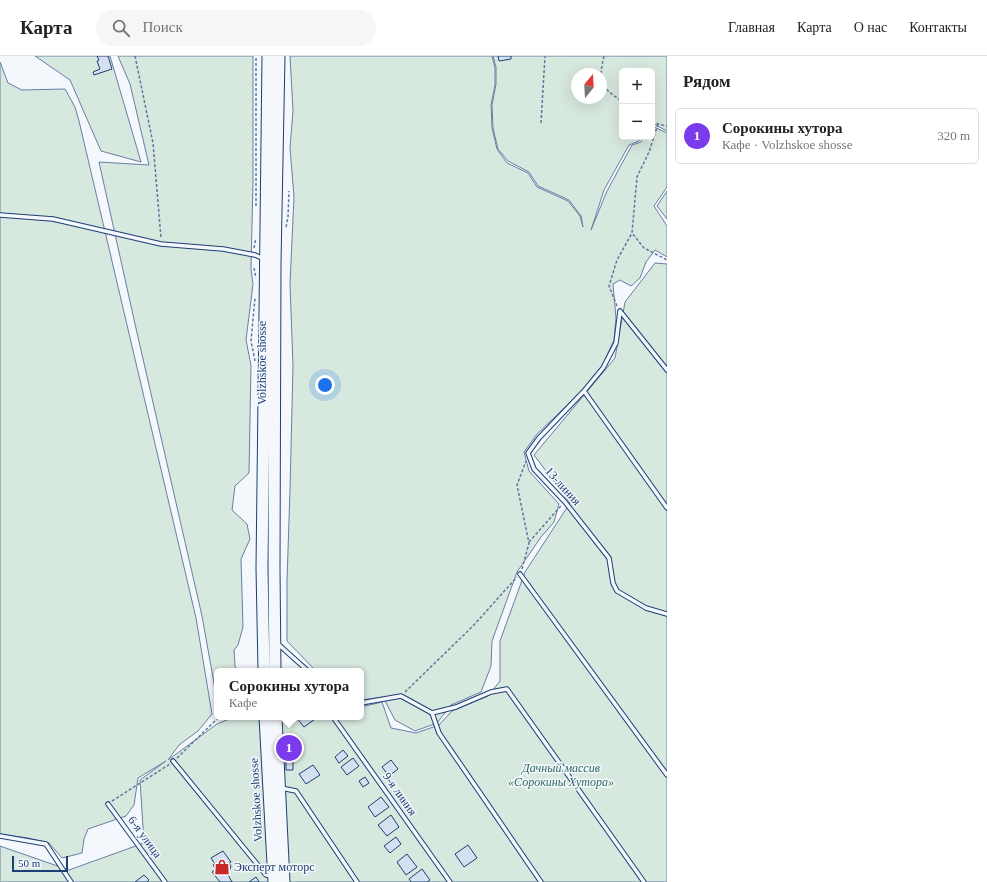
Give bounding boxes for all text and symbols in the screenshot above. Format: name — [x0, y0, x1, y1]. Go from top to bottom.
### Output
search box — [96, 10, 376, 46]
text: Карта — [20, 17, 72, 38]
icon: search — [110, 17, 132, 39]
text: Поиск — [142, 19, 183, 35]
text: Главная — [728, 20, 775, 35]
text: Карта — [797, 20, 832, 35]
text: О нас — [854, 20, 887, 35]
text: Контакты — [909, 20, 967, 35]
north arrow — [571, 68, 607, 104]
map controls — [619, 68, 655, 140]
button: + — [619, 68, 655, 104]
text: Рядом — [683, 72, 731, 91]
button: − — [619, 104, 655, 140]
text: Сорокины хутора — [722, 120, 843, 136]
text: 1 — [694, 128, 700, 143]
text: 320 m — [937, 128, 970, 143]
text: Кафе · Volzhskoe shosse — [722, 137, 852, 152]
street label: Volzhskoe shosse — [255, 321, 269, 405]
your location — [315, 375, 335, 395]
street label: 13-линия — [542, 464, 584, 508]
popup — [214, 668, 364, 720]
text: Сорокины хутора — [229, 678, 349, 694]
text: Кафе — [229, 695, 257, 710]
pin: 1 — [276, 733, 302, 763]
street label: Volzhskoe shosse — [247, 758, 265, 842]
park label: Дачный массив «Сорокины Хутора» — [508, 761, 614, 789]
street label: 9-я линия — [380, 770, 420, 819]
street label: 6-я улица — [125, 813, 165, 861]
scale bar — [12, 854, 68, 873]
text: 50 m — [18, 857, 40, 869]
shop icon: Эксперт моторс — [213, 858, 231, 876]
place label: Эксперт моторс — [234, 860, 314, 874]

